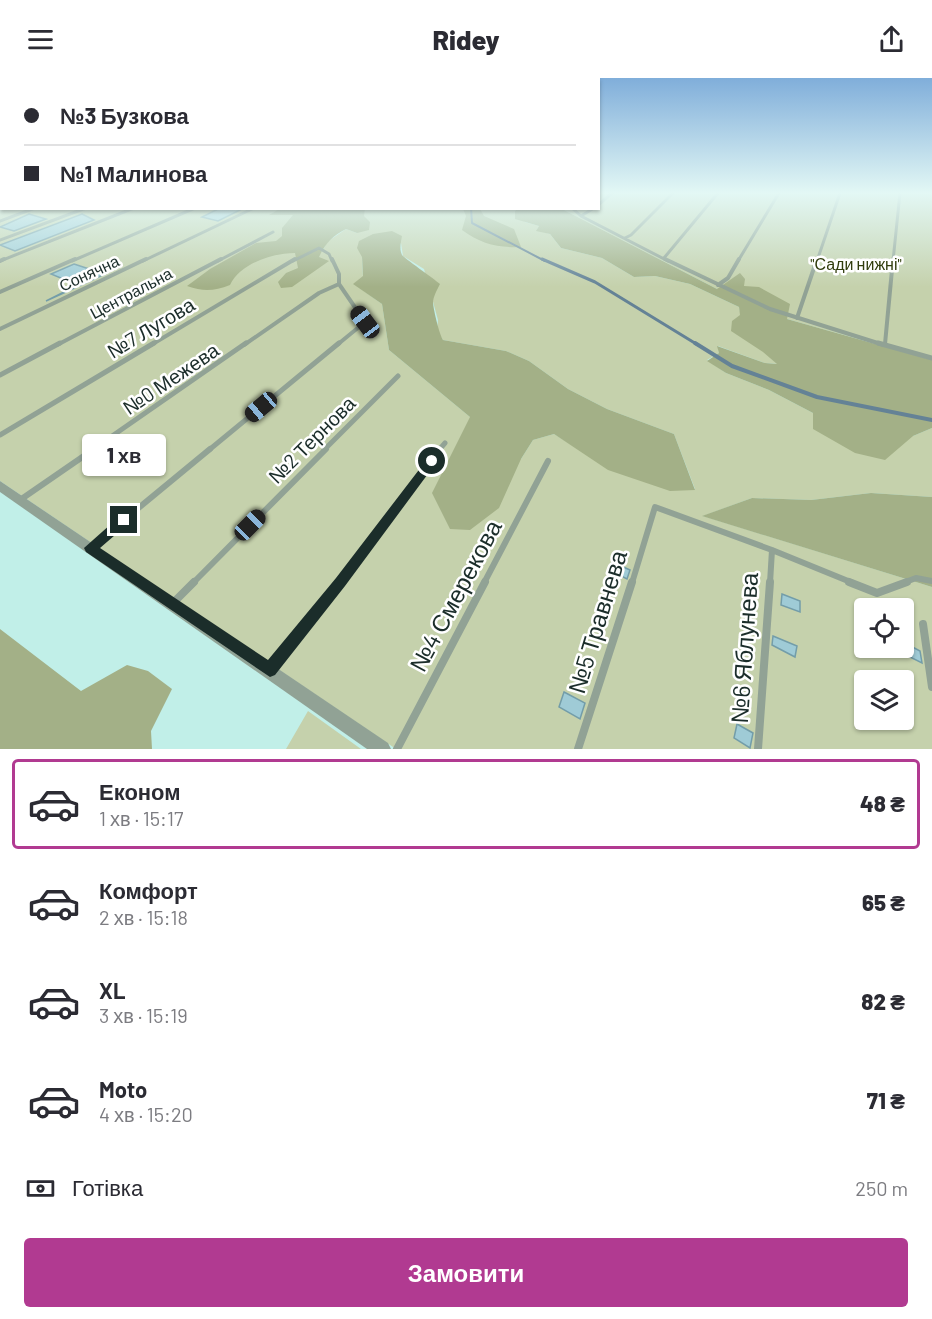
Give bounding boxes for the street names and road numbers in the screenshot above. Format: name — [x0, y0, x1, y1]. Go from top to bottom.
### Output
street label: Сонячна — [56, 250, 122, 295]
street label: Центральна — [87, 263, 175, 322]
street label: №7 Лугова — [102, 291, 199, 363]
street label: №0 Межева — [118, 337, 224, 419]
street label: №2 Тернова — [263, 390, 360, 488]
street label: №4 Смерекова — [403, 514, 507, 676]
street label: №5 Травнева — [561, 546, 632, 697]
street label: №6 Яблунева — [724, 571, 763, 724]

